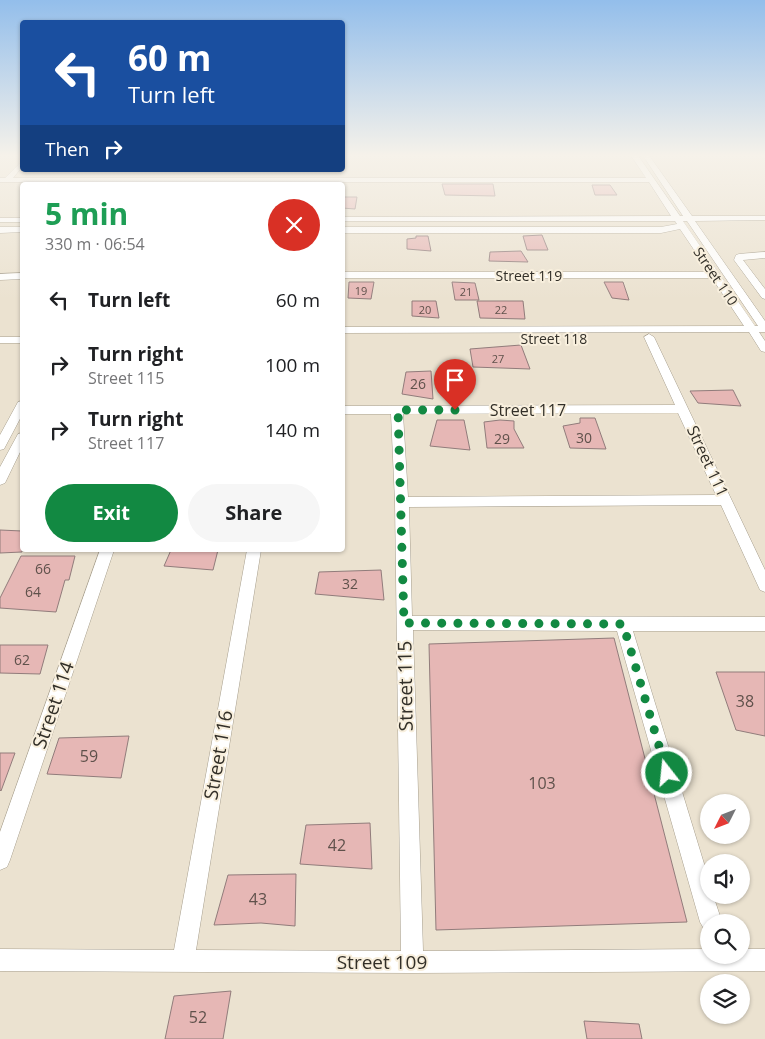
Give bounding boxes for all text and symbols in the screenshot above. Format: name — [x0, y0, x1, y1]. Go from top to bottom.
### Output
text: 60 m — [128, 34, 211, 81]
icon: left — [45, 40, 110, 105]
text: Turn left — [128, 79, 215, 109]
icon: right — [99, 135, 127, 163]
text: Then — [45, 136, 89, 162]
text: 5 min — [45, 193, 128, 234]
button: close — [268, 199, 320, 251]
text: 330 m · 06:54 — [45, 233, 145, 255]
street label: Street 110 — [689, 243, 743, 309]
street label: Street 119 — [496, 266, 562, 285]
house number: 19 — [355, 283, 367, 298]
house number: 21 — [460, 284, 472, 299]
icon: left — [45, 286, 73, 314]
text: Turn left — [88, 287, 170, 313]
text: 60 m — [276, 287, 320, 313]
house number: 20 — [419, 302, 431, 317]
house number: 22 — [495, 302, 507, 317]
street label: Street 118 — [521, 329, 587, 348]
text: Turn right — [88, 341, 183, 367]
icon: right — [45, 351, 73, 379]
house number: 27 — [492, 351, 504, 366]
text: 100 m — [265, 352, 320, 378]
pin — [434, 359, 476, 410]
icon: arrive — [441, 366, 469, 394]
text: Street 115 — [88, 367, 164, 389]
house number: 26 — [410, 374, 426, 393]
street label: Street 117 — [490, 399, 566, 421]
text: Turn right — [88, 406, 183, 432]
icon: right — [45, 416, 73, 444]
text: 140 m — [265, 417, 320, 443]
street label: Street 111 — [682, 422, 734, 500]
house number: 30 — [576, 428, 592, 447]
house number: 29 — [494, 429, 510, 448]
text: Street 117 — [88, 432, 164, 454]
button: Exit — [45, 484, 178, 542]
button: Share — [188, 484, 320, 542]
house number: 66 — [35, 559, 51, 578]
house number: 32 — [342, 574, 358, 593]
house number: 64 — [25, 582, 41, 601]
street label: Street 115 — [391, 640, 419, 732]
house number: 62 — [14, 650, 30, 669]
street label: Street 114 — [26, 658, 80, 752]
house number: 38 — [736, 690, 754, 712]
street label: Street 116 — [197, 708, 239, 802]
house number: 59 — [80, 745, 98, 767]
position arrow — [640, 746, 692, 798]
house number: 103 — [528, 772, 556, 794]
north arrow — [700, 794, 750, 844]
map controls — [700, 794, 750, 1024]
house number: 42 — [328, 834, 346, 856]
button: sound — [700, 854, 750, 904]
house number: 43 — [249, 888, 267, 910]
button: search — [700, 914, 750, 964]
street label: Street 109 — [337, 949, 427, 975]
button: layers — [700, 974, 750, 1024]
house number: 52 — [189, 1006, 207, 1028]

